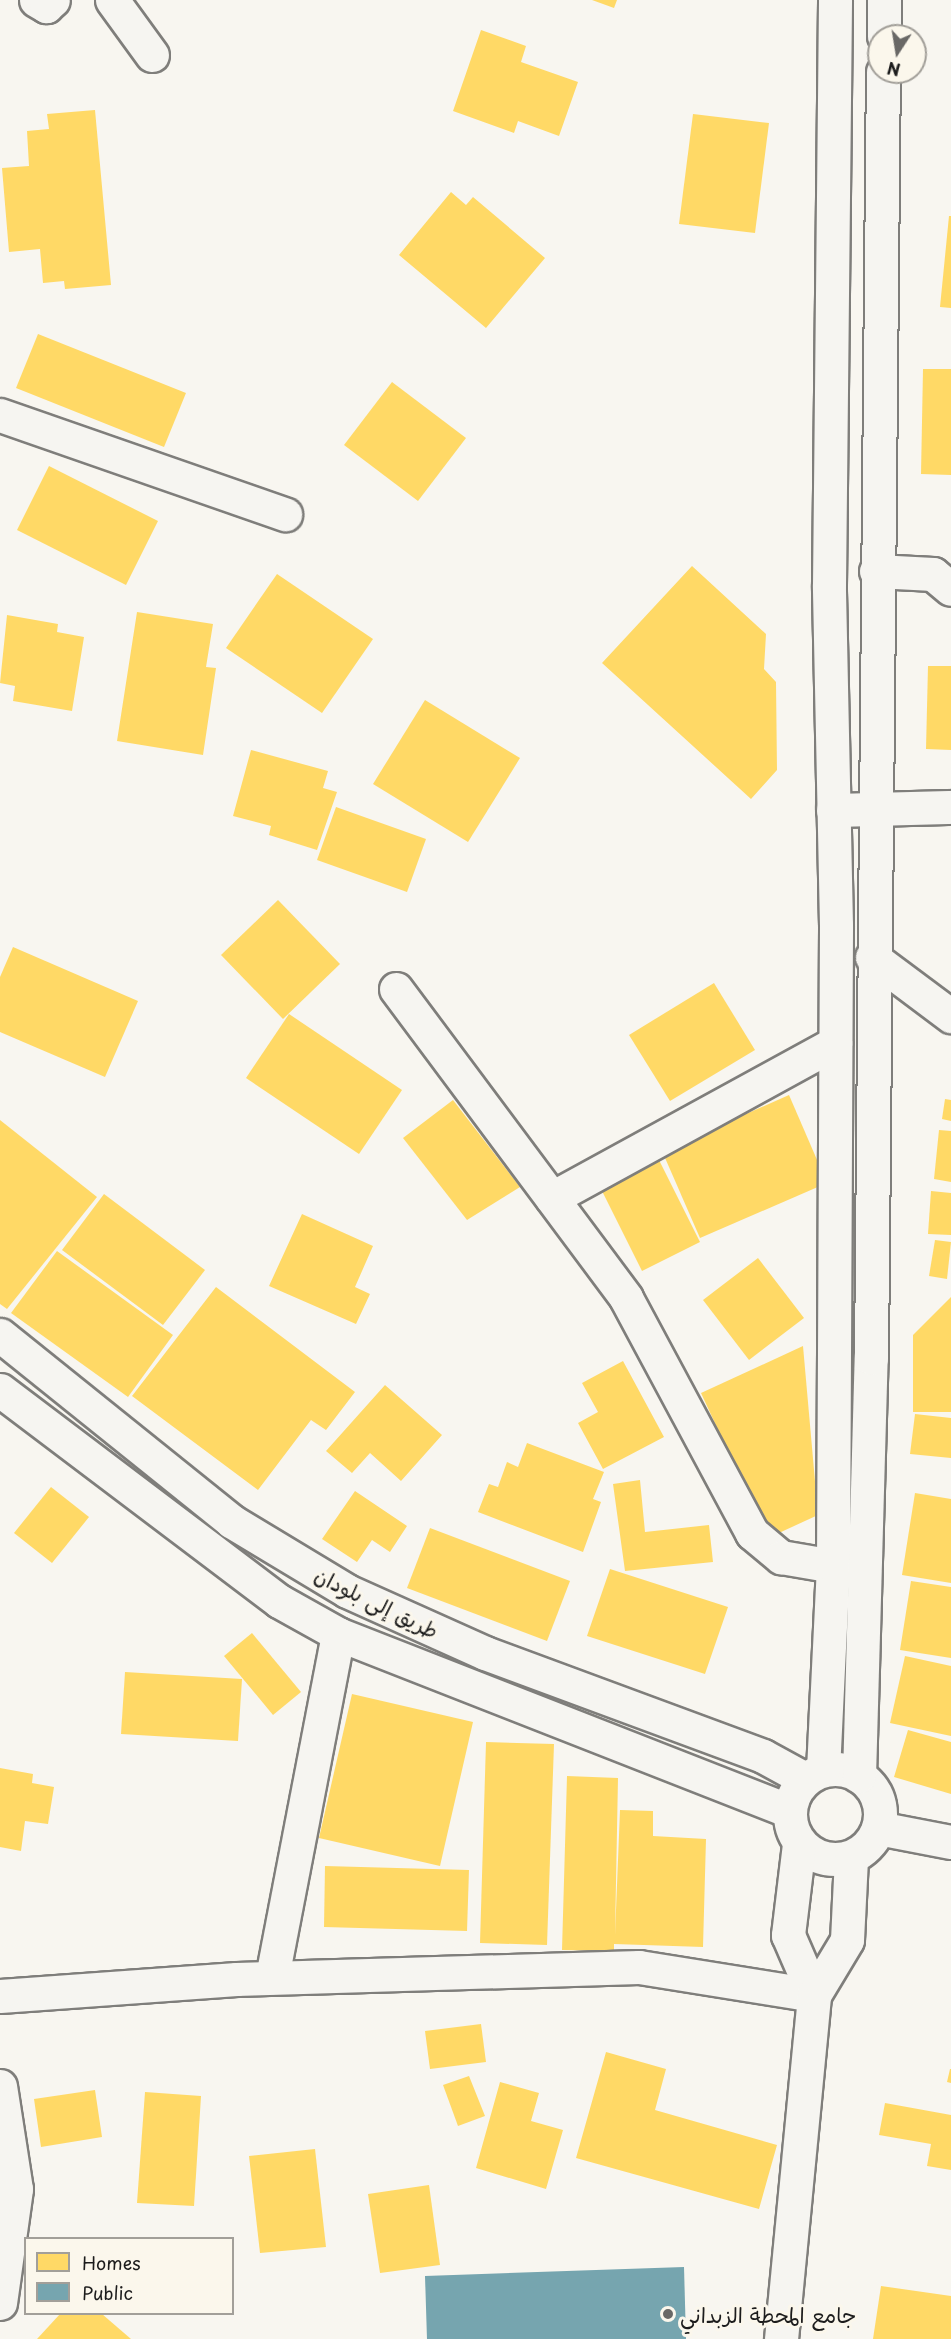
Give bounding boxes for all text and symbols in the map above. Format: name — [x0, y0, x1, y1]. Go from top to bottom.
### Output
north arrow — [867, 24, 927, 84]
text: N — [885, 57, 902, 83]
street label: طريق إلى بلودان — [311, 1561, 443, 1643]
legend — [24, 2237, 234, 2315]
text: Homes — [82, 2249, 140, 2276]
text: Public — [82, 2279, 133, 2306]
place label: جامع المحطة الزبداني — [680, 2301, 856, 2327]
marker: جامع المحطة الزبداني — [661, 2307, 675, 2321]

